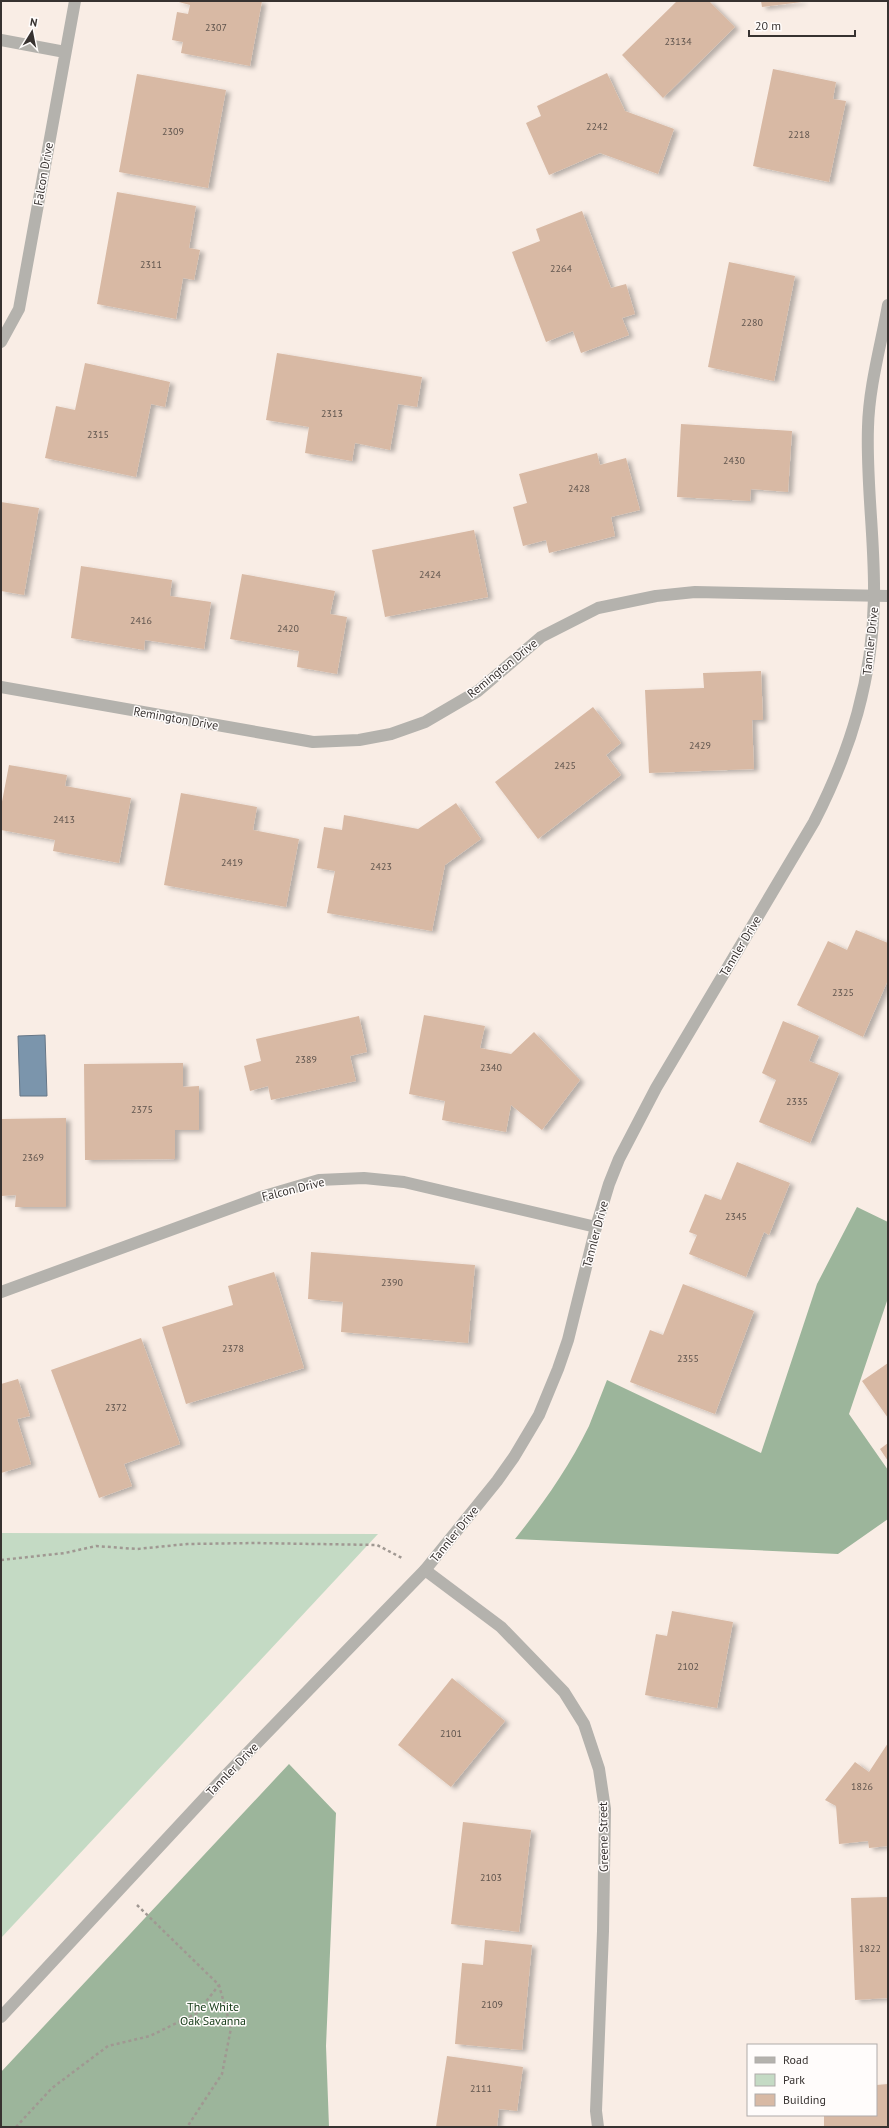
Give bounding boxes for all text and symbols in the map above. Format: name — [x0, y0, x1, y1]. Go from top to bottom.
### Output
north arrow — [12, 12, 52, 52]
scale bar — [749, 12, 855, 38]
text: N — [29, 15, 39, 30]
text: 20 m — [755, 18, 781, 33]
house number: 2307 — [205, 21, 227, 34]
house number: 23134 — [664, 35, 692, 48]
house number: 2242 — [586, 120, 608, 133]
house number: 2309 — [162, 125, 184, 138]
house number: 2218 — [788, 128, 810, 141]
street label: Falcon Drive — [30, 141, 56, 207]
house number: 2311 — [140, 258, 162, 271]
house number: 2264 — [550, 262, 572, 275]
house number: 2280 — [741, 316, 763, 329]
house number: 2313 — [321, 407, 343, 420]
house number: 2315 — [87, 428, 109, 441]
house number: 2430 — [723, 454, 745, 467]
house number: 2428 — [568, 482, 590, 495]
house number: 2424 — [419, 568, 441, 581]
street label: Tannler Drive — [859, 606, 881, 676]
house number: 2416 — [130, 614, 152, 627]
house number: 2420 — [277, 622, 299, 635]
street label: Remington Drive — [464, 635, 540, 701]
street label: Remington Drive — [133, 703, 219, 733]
house number: 2429 — [689, 739, 711, 752]
house number: 2425 — [554, 759, 576, 772]
house number: 2413 — [53, 813, 75, 826]
house number: 2419 — [221, 856, 243, 869]
house number: 2423 — [370, 860, 392, 873]
street label: Tannler Drive — [716, 913, 764, 979]
house number: 2325 — [832, 986, 854, 999]
house number: 2389 — [295, 1053, 317, 1066]
house number: 2340 — [480, 1061, 502, 1074]
house number: 2335 — [786, 1095, 808, 1108]
house number: 2375 — [131, 1103, 153, 1116]
house number: 2369 — [22, 1151, 44, 1164]
street label: Falcon Drive — [260, 1174, 326, 1204]
street label: Tannler Drive — [579, 1199, 611, 1269]
house number: 2345 — [725, 1210, 747, 1223]
house number: 2390 — [381, 1276, 403, 1289]
house number: 2378 — [222, 1342, 244, 1355]
house number: 2355 — [677, 1352, 699, 1365]
house number: 2372 — [105, 1401, 127, 1414]
street label: Tannler Drive — [427, 1503, 481, 1565]
house number: 2102 — [677, 1660, 699, 1673]
house number: 2101 — [440, 1727, 462, 1740]
street label: Tannler Drive — [203, 1739, 261, 1799]
house number: 1826 — [851, 1780, 873, 1793]
street label: Greene Street — [595, 1802, 611, 1872]
house number: 2103 — [480, 1871, 502, 1884]
house number: 1822 — [859, 1942, 881, 1955]
house number: 2109 — [481, 1998, 503, 2011]
park label: The White Oak Savanna — [180, 1999, 246, 2028]
legend — [747, 2044, 877, 2116]
text: Road — [783, 2052, 808, 2067]
text: Park — [783, 2072, 805, 2087]
house number: 2111 — [470, 2082, 492, 2095]
text: Building — [783, 2092, 826, 2107]

